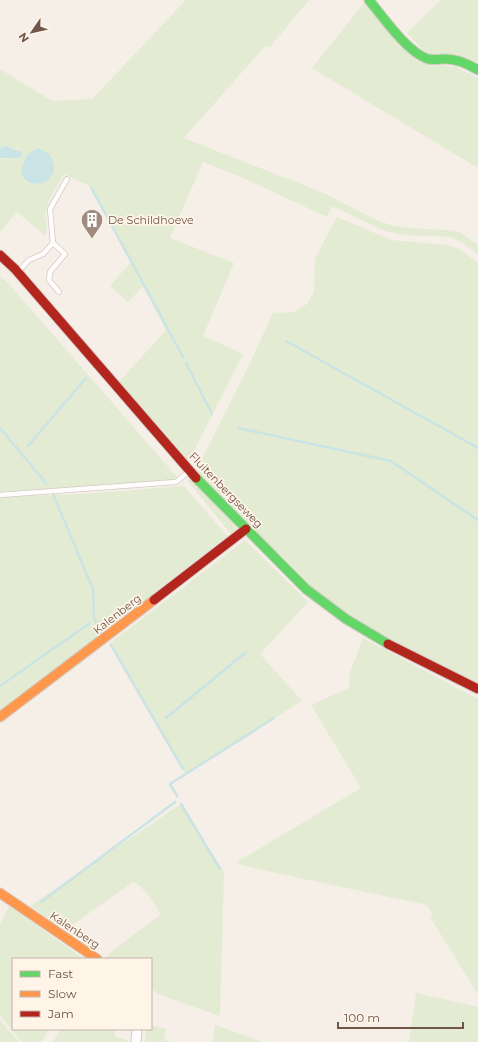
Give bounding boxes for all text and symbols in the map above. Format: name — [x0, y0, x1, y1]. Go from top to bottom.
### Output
north arrow — [12, 12, 52, 52]
text: N — [15, 30, 32, 45]
building icon: De Schildhoeve — [79, 207, 105, 240]
place label: De Schildhoeve — [108, 213, 194, 227]
street label: Fluitenbergseweg — [186, 449, 266, 531]
street label: Kalenberg — [90, 591, 144, 637]
street label: Kalenberg — [47, 908, 103, 952]
legend — [12, 958, 152, 1030]
text: Fast — [48, 966, 73, 981]
text: Slow — [48, 986, 77, 1001]
scale bar — [338, 1004, 463, 1030]
text: Jam — [47, 1006, 74, 1021]
text: 100 m — [344, 1010, 380, 1025]

